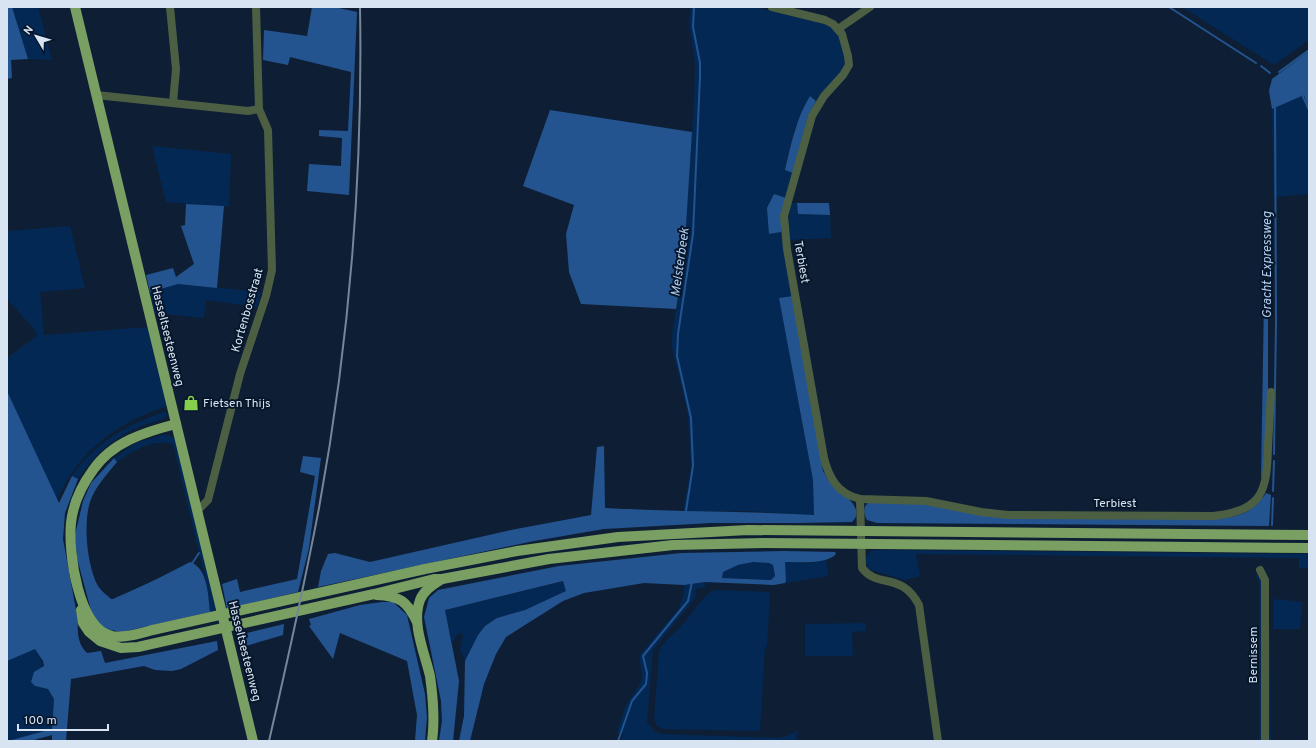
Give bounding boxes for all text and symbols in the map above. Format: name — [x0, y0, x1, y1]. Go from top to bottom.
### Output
north arrow — [16, 16, 56, 56]
text: N — [21, 23, 37, 38]
water label: Gracht Expressweg — [1260, 211, 1276, 318]
water label: Melsterbeek — [668, 226, 694, 298]
street label: Terbiest — [789, 239, 813, 285]
street label: Kortenbosstraat — [228, 266, 268, 354]
street label: Hasseltsesteenweg — [147, 284, 187, 388]
shop icon: Fietsen Thijs — [182, 394, 200, 412]
place label: Fietsen Thijs — [203, 396, 271, 412]
street label: Terbiest — [1093, 496, 1137, 512]
street label: Hasseltsesteenweg — [224, 599, 264, 703]
street label: Bernissem — [1246, 627, 1262, 683]
scale bar — [18, 706, 108, 732]
text: 100 m — [24, 713, 57, 729]

